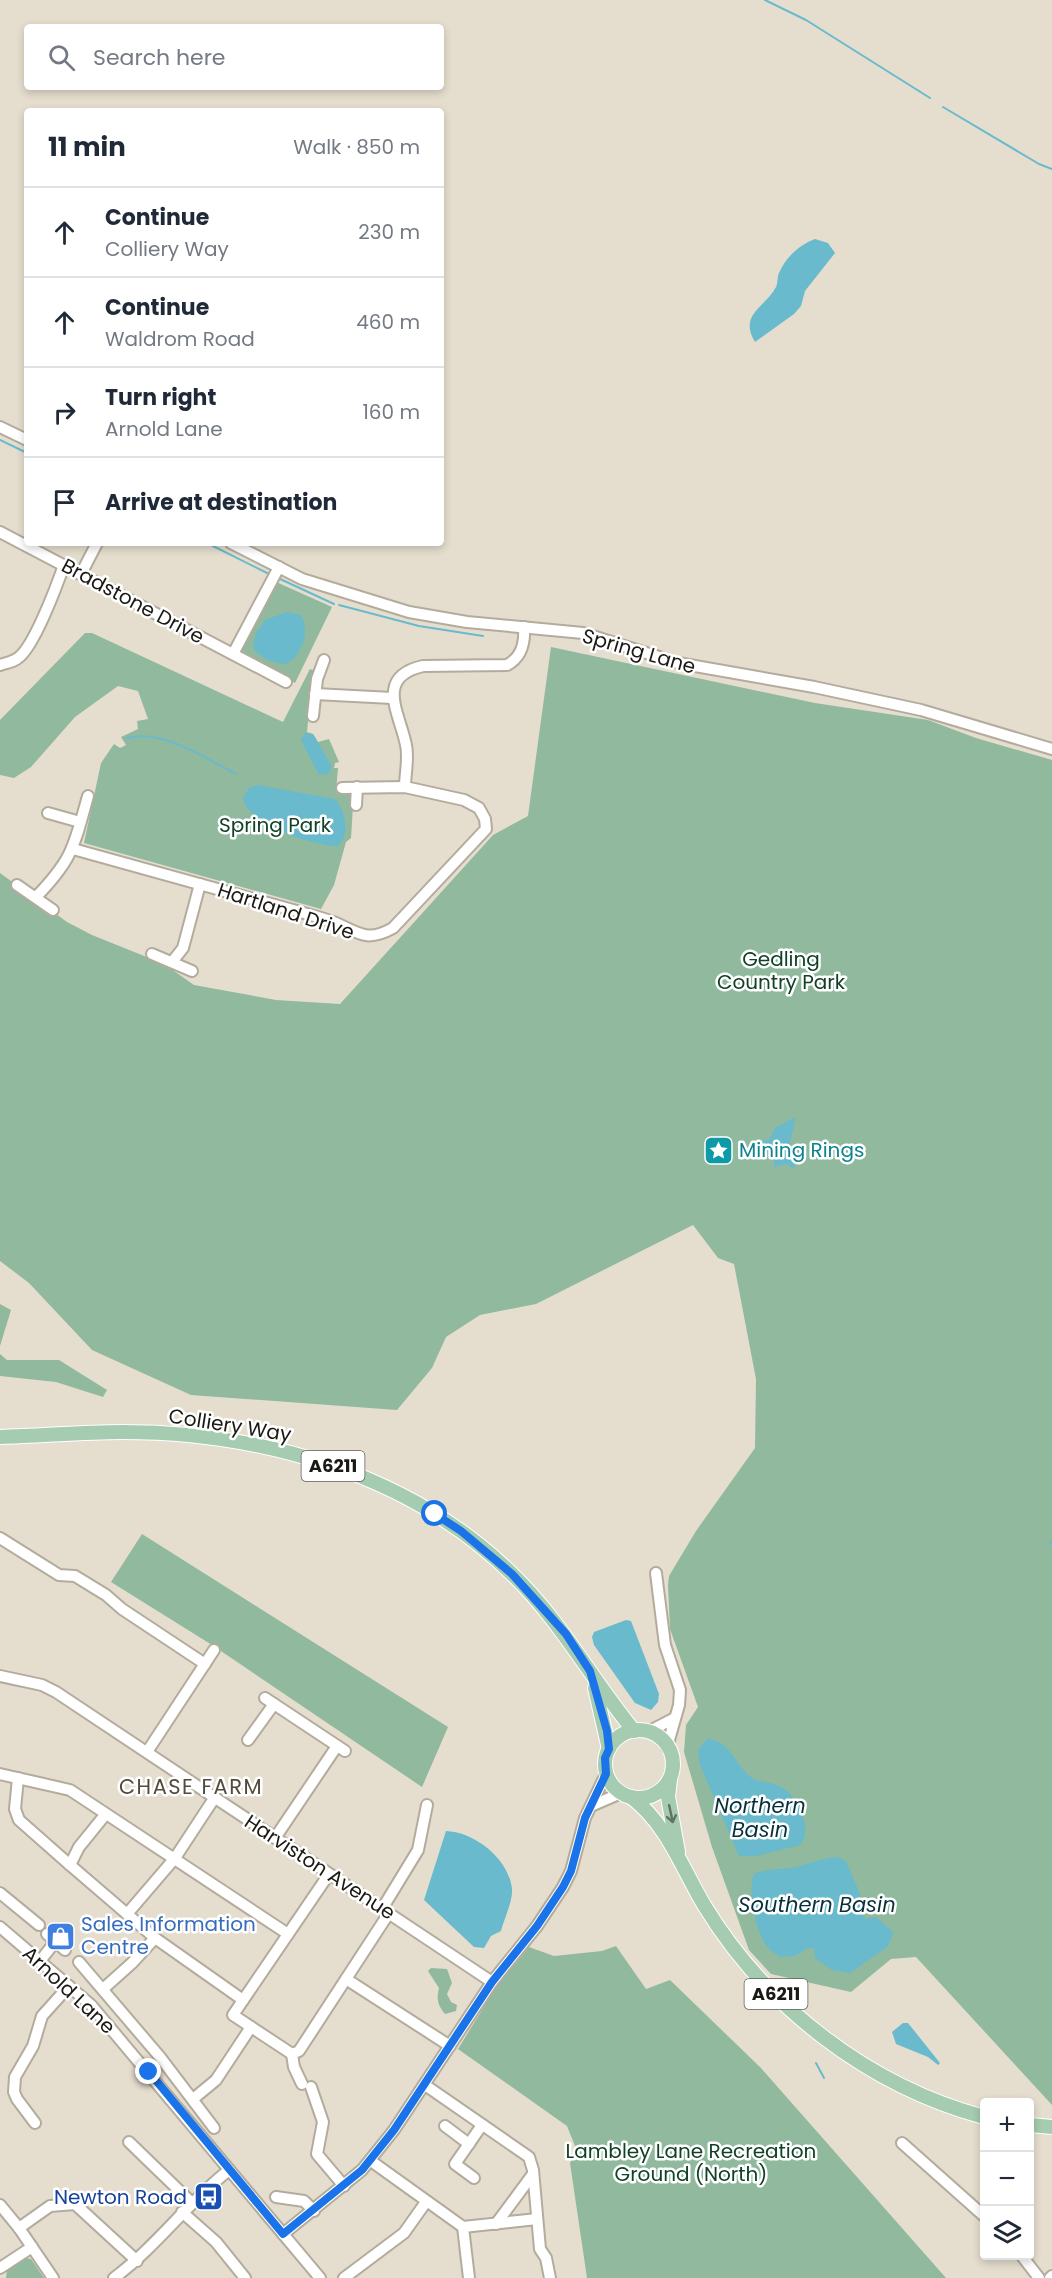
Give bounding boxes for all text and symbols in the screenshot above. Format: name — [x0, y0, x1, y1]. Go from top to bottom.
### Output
search box — [24, 24, 444, 90]
icon: search — [45, 41, 78, 74]
text: Search here — [93, 42, 226, 73]
text: 11 min — [48, 129, 126, 165]
text: Walk · 850 m — [293, 133, 420, 161]
text: Continue — [105, 202, 209, 233]
icon: ahead — [48, 216, 81, 249]
text: 230 m — [358, 218, 420, 246]
text: Colliery Way — [105, 235, 229, 263]
text: Continue — [105, 292, 209, 323]
icon: ahead — [48, 306, 81, 339]
text: 460 m — [356, 308, 420, 336]
text: Waldrom Road — [105, 325, 255, 353]
text: Turn right — [105, 382, 216, 413]
icon: right — [48, 396, 81, 429]
text: 160 m — [362, 398, 420, 426]
text: Arnold Lane — [105, 415, 223, 443]
icon: arrive — [48, 486, 81, 519]
text: Arrive at destination — [105, 487, 337, 518]
street label: Bradstone Drive — [57, 552, 209, 650]
street label: Spring Lane — [579, 621, 699, 681]
park label: Spring Park — [219, 811, 332, 839]
street label: Hartland Drive — [214, 876, 358, 946]
park label: Gedling Country Park — [717, 945, 846, 996]
place icon: Mining Rings — [702, 1134, 734, 1166]
place label: Mining Rings — [739, 1136, 864, 1164]
street label: Colliery Way — [167, 1401, 293, 1449]
road number: A6211 — [302, 1451, 364, 1481]
route start — [421, 1500, 447, 1526]
district label: CHASE FARM — [119, 1772, 263, 1801]
water label: Northern Basin — [714, 1791, 806, 1844]
one-way arrow — [666, 1804, 677, 1823]
street label: Harviston Avenue — [239, 1808, 401, 1926]
water label: Southern Basin — [738, 1890, 896, 1919]
place label: Sales Information Centre — [81, 1910, 256, 1961]
shop icon: Sales Information Centre — [44, 1920, 76, 1952]
street label: Arnold Lane — [16, 1940, 122, 2040]
road number: A6211 — [744, 1979, 808, 2009]
route end — [135, 2058, 161, 2084]
map controls — [980, 2098, 1034, 2260]
button: + — [980, 2098, 1034, 2152]
park label: Lambley Lane Recreation Ground (North) — [566, 2137, 816, 2188]
button: − — [980, 2152, 1034, 2206]
bus stop icon: Newton Road — [192, 2181, 224, 2213]
place label: Newton Road — [54, 2183, 187, 2211]
button: layers — [980, 2206, 1034, 2260]

